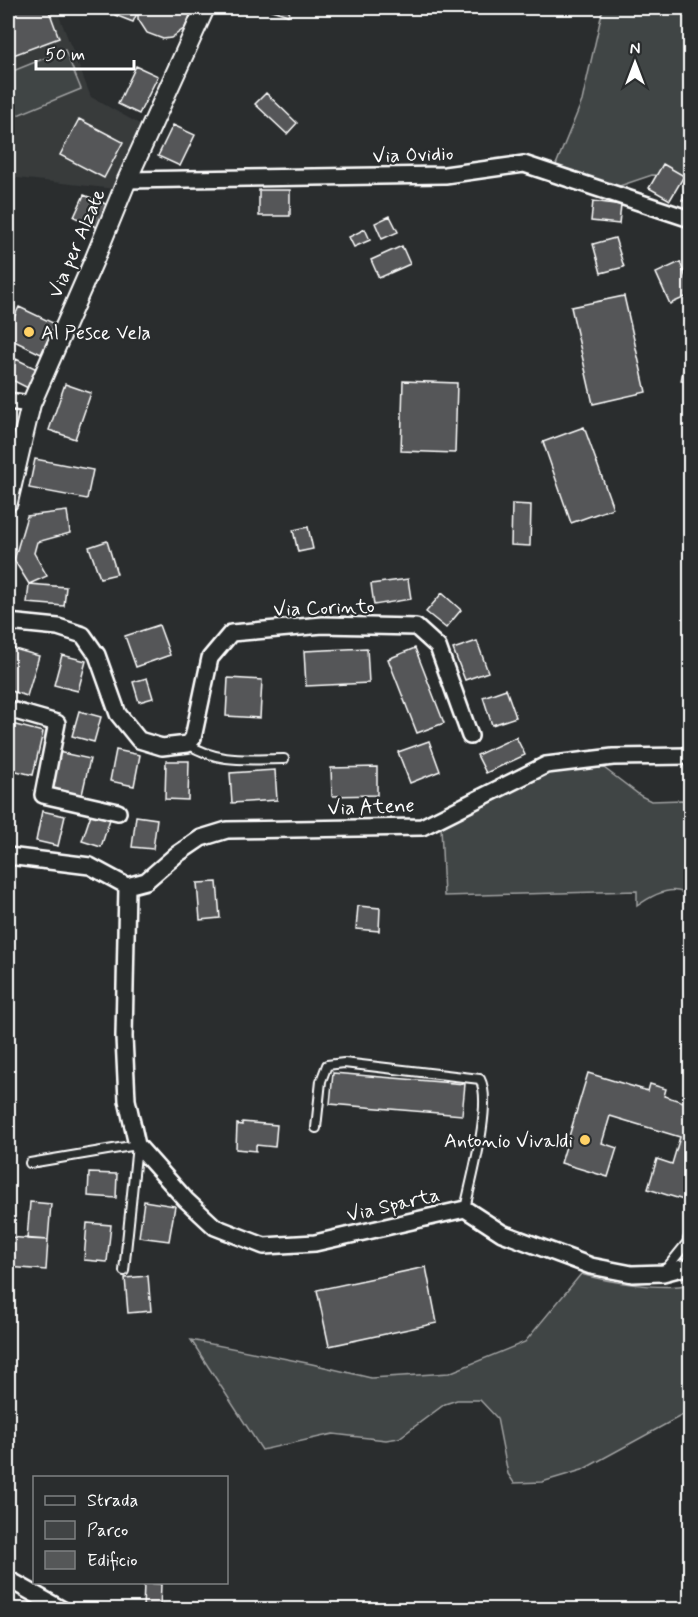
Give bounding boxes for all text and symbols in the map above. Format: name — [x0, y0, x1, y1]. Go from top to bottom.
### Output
scale bar — [36, 33, 134, 71]
north arrow — [605, 33, 665, 93]
text: N — [630, 39, 640, 60]
text: 50 m — [45, 43, 85, 67]
street label: Via Ovidio — [372, 141, 454, 170]
street label: Via per Alzate — [42, 185, 113, 302]
place label: Al Pesce Vela — [41, 320, 151, 347]
marker: Al Pesce Vela — [22, 325, 36, 339]
street label: Via Corinto — [273, 593, 375, 624]
street label: Via Atene — [327, 792, 415, 823]
place label: Antonio Vivaldi — [444, 1128, 573, 1155]
marker: Antonio Vivaldi — [578, 1133, 592, 1147]
street label: Via Sparta — [344, 1182, 443, 1229]
legend — [33, 1476, 228, 1584]
text: Strada — [87, 1489, 138, 1513]
text: Parco — [87, 1519, 128, 1543]
text: Edificio — [87, 1549, 138, 1573]

